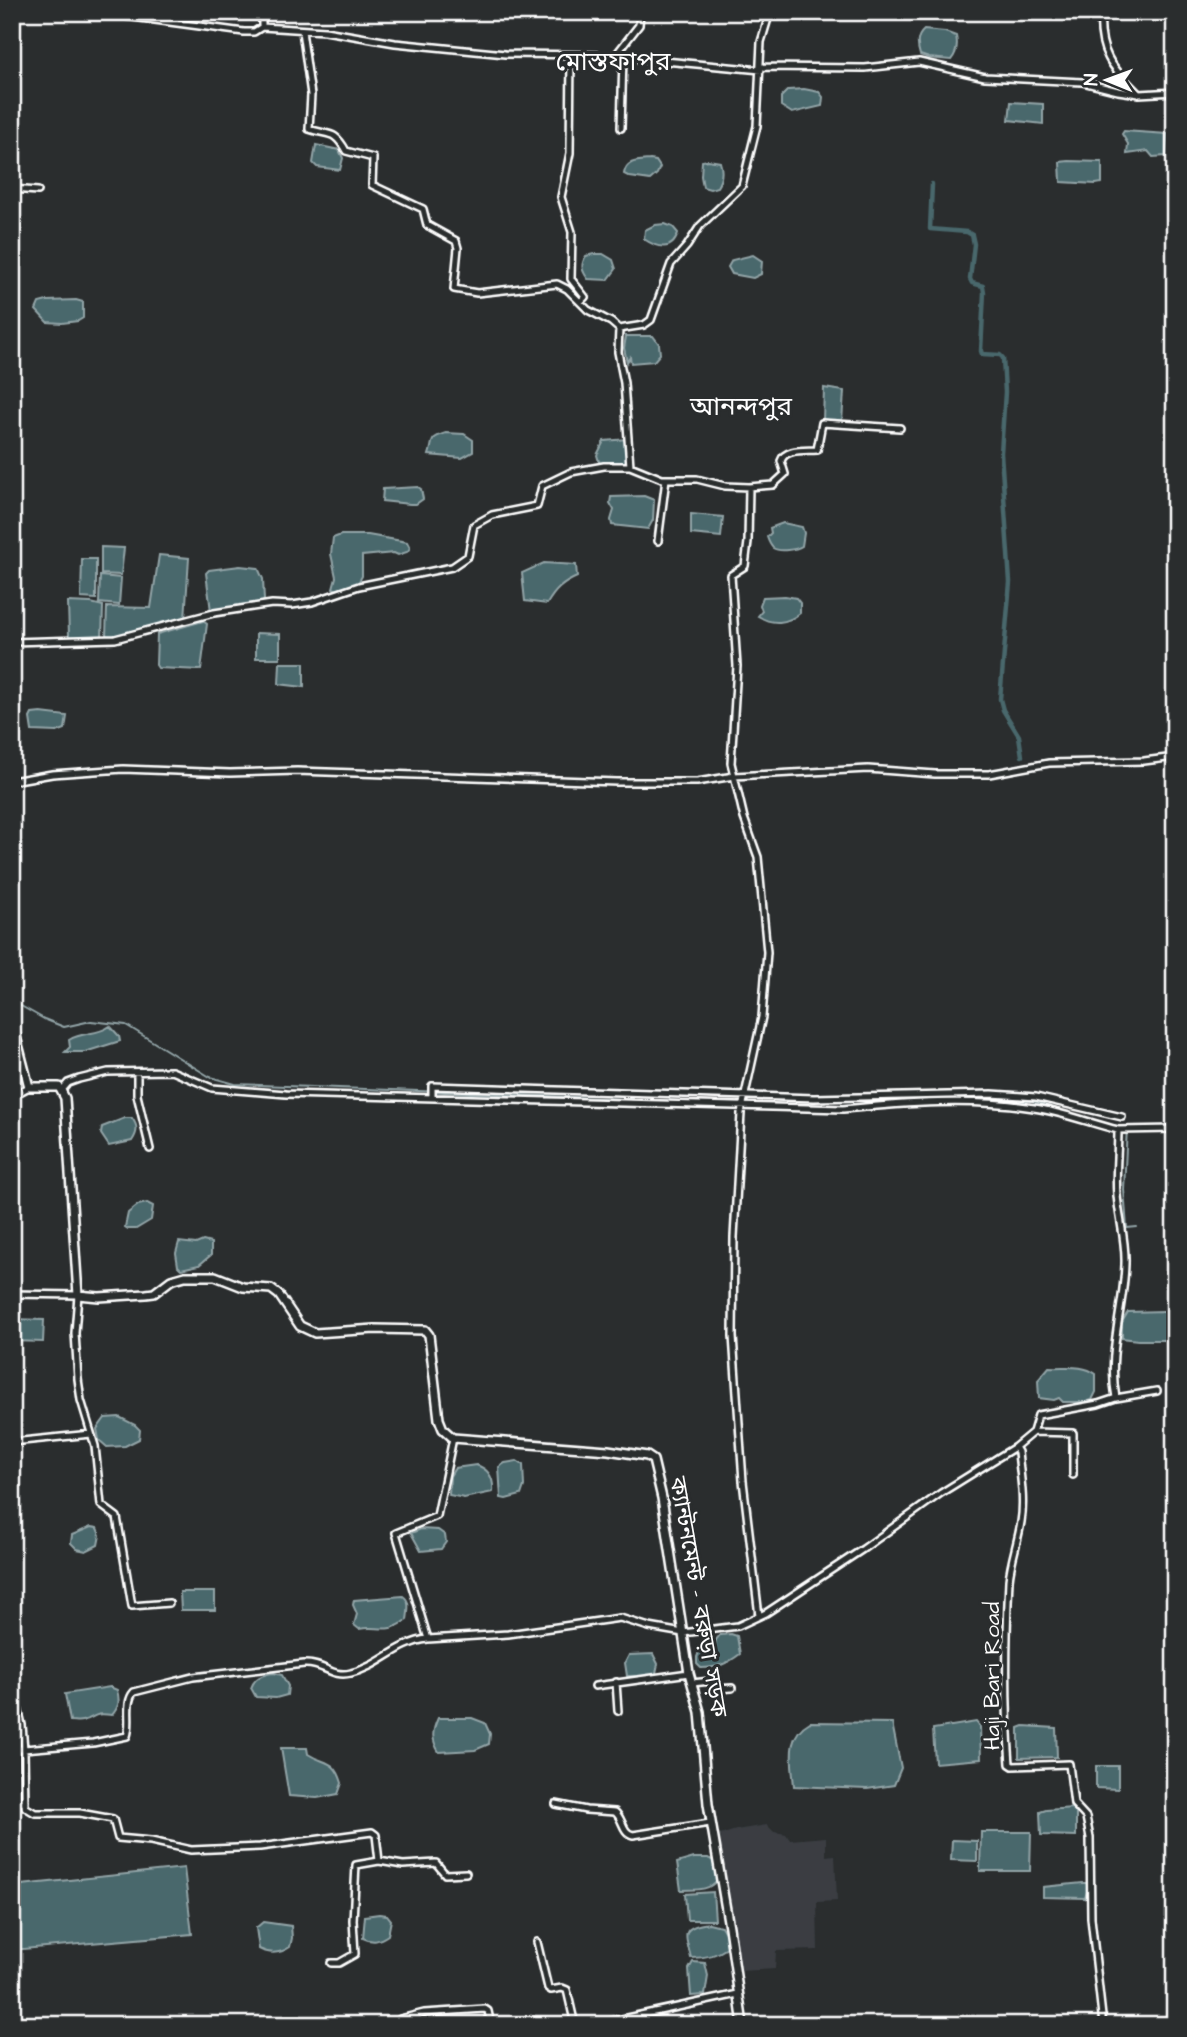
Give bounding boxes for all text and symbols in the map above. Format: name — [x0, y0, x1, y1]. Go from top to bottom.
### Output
district label: মোস্তফাপুর — [555, 44, 671, 80]
north arrow — [1072, 46, 1142, 116]
text: N — [1078, 73, 1105, 86]
district label: আনন্দপুর — [689, 389, 793, 425]
street label: ক্যান্টনমেন্ট - বরুড়া সড়ক — [661, 1473, 735, 1720]
street label: Haji Bari Road — [976, 1601, 1008, 1750]

